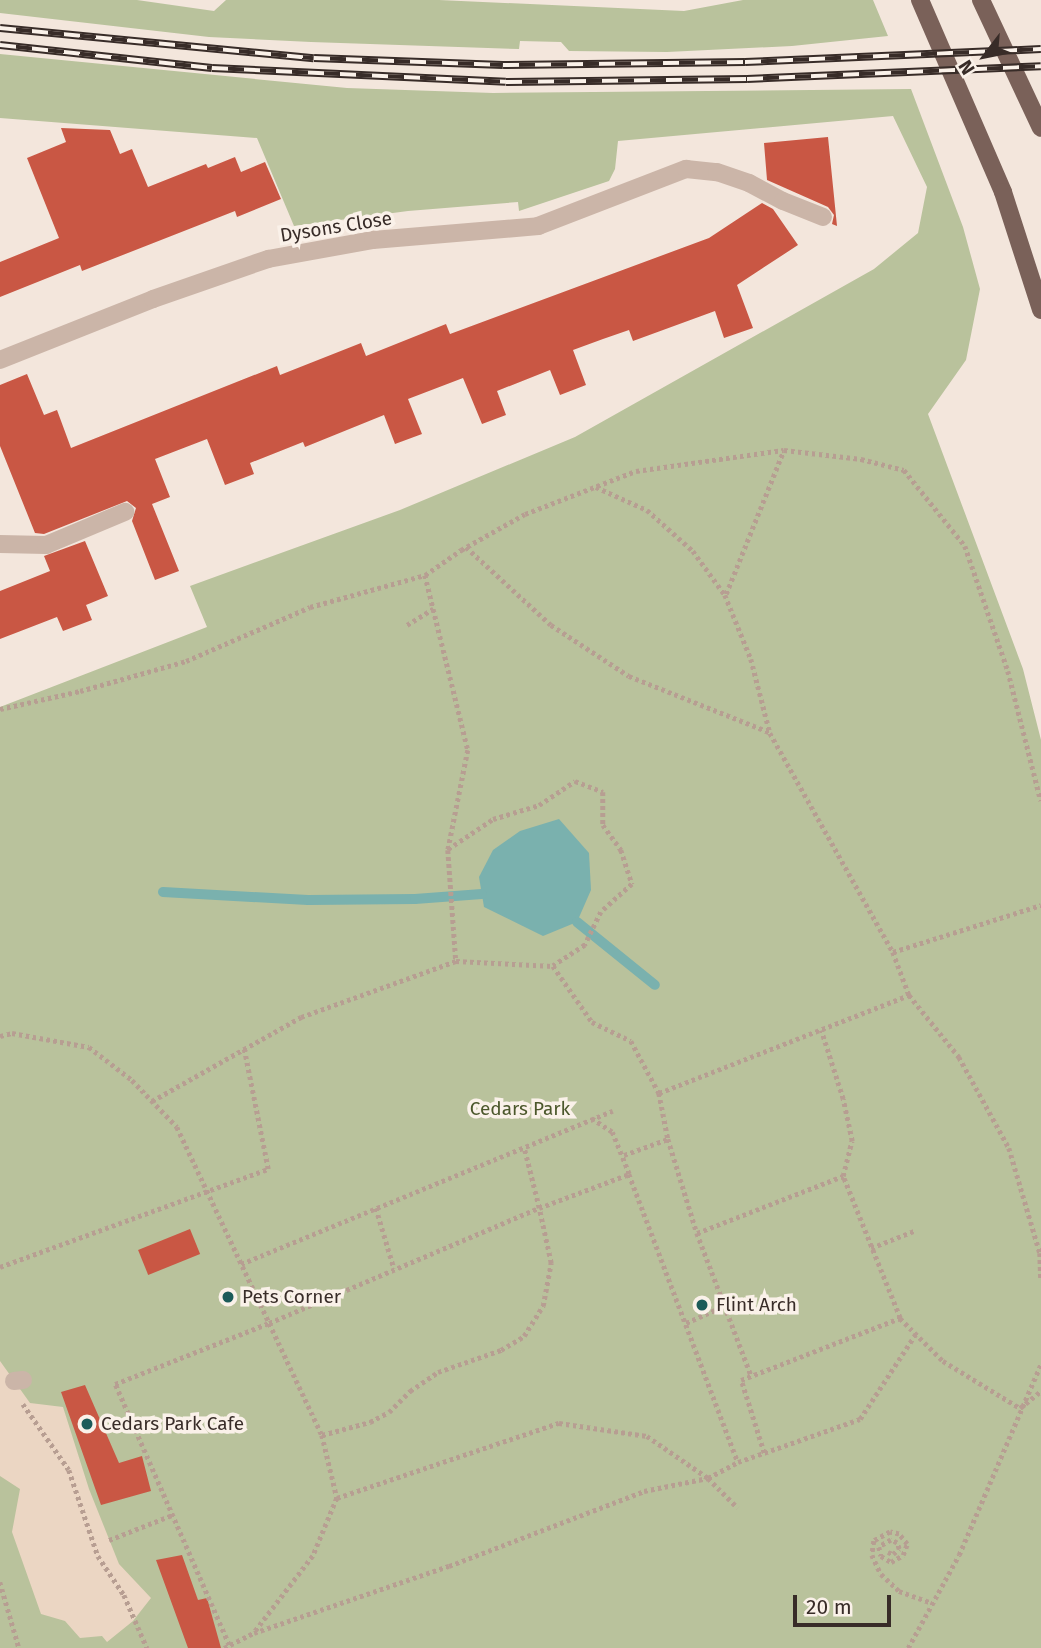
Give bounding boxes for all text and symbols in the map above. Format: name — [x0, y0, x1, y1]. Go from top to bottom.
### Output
north arrow — [950, 21, 1020, 91]
text: N — [954, 56, 980, 79]
street label: Dysons Close — [279, 207, 393, 247]
park label: Cedars Park — [470, 1098, 570, 1120]
place label: Pets Corner — [242, 1286, 341, 1308]
marker: Pets Corner — [220, 1289, 236, 1305]
place label: Flint Arch — [716, 1294, 797, 1316]
marker: Flint Arch — [694, 1297, 710, 1313]
place label: Cedars Park Cafe — [101, 1413, 244, 1435]
marker: Cedars Park Cafe — [79, 1416, 95, 1432]
scale bar — [796, 1582, 894, 1626]
text: 20 m — [806, 1594, 852, 1620]

